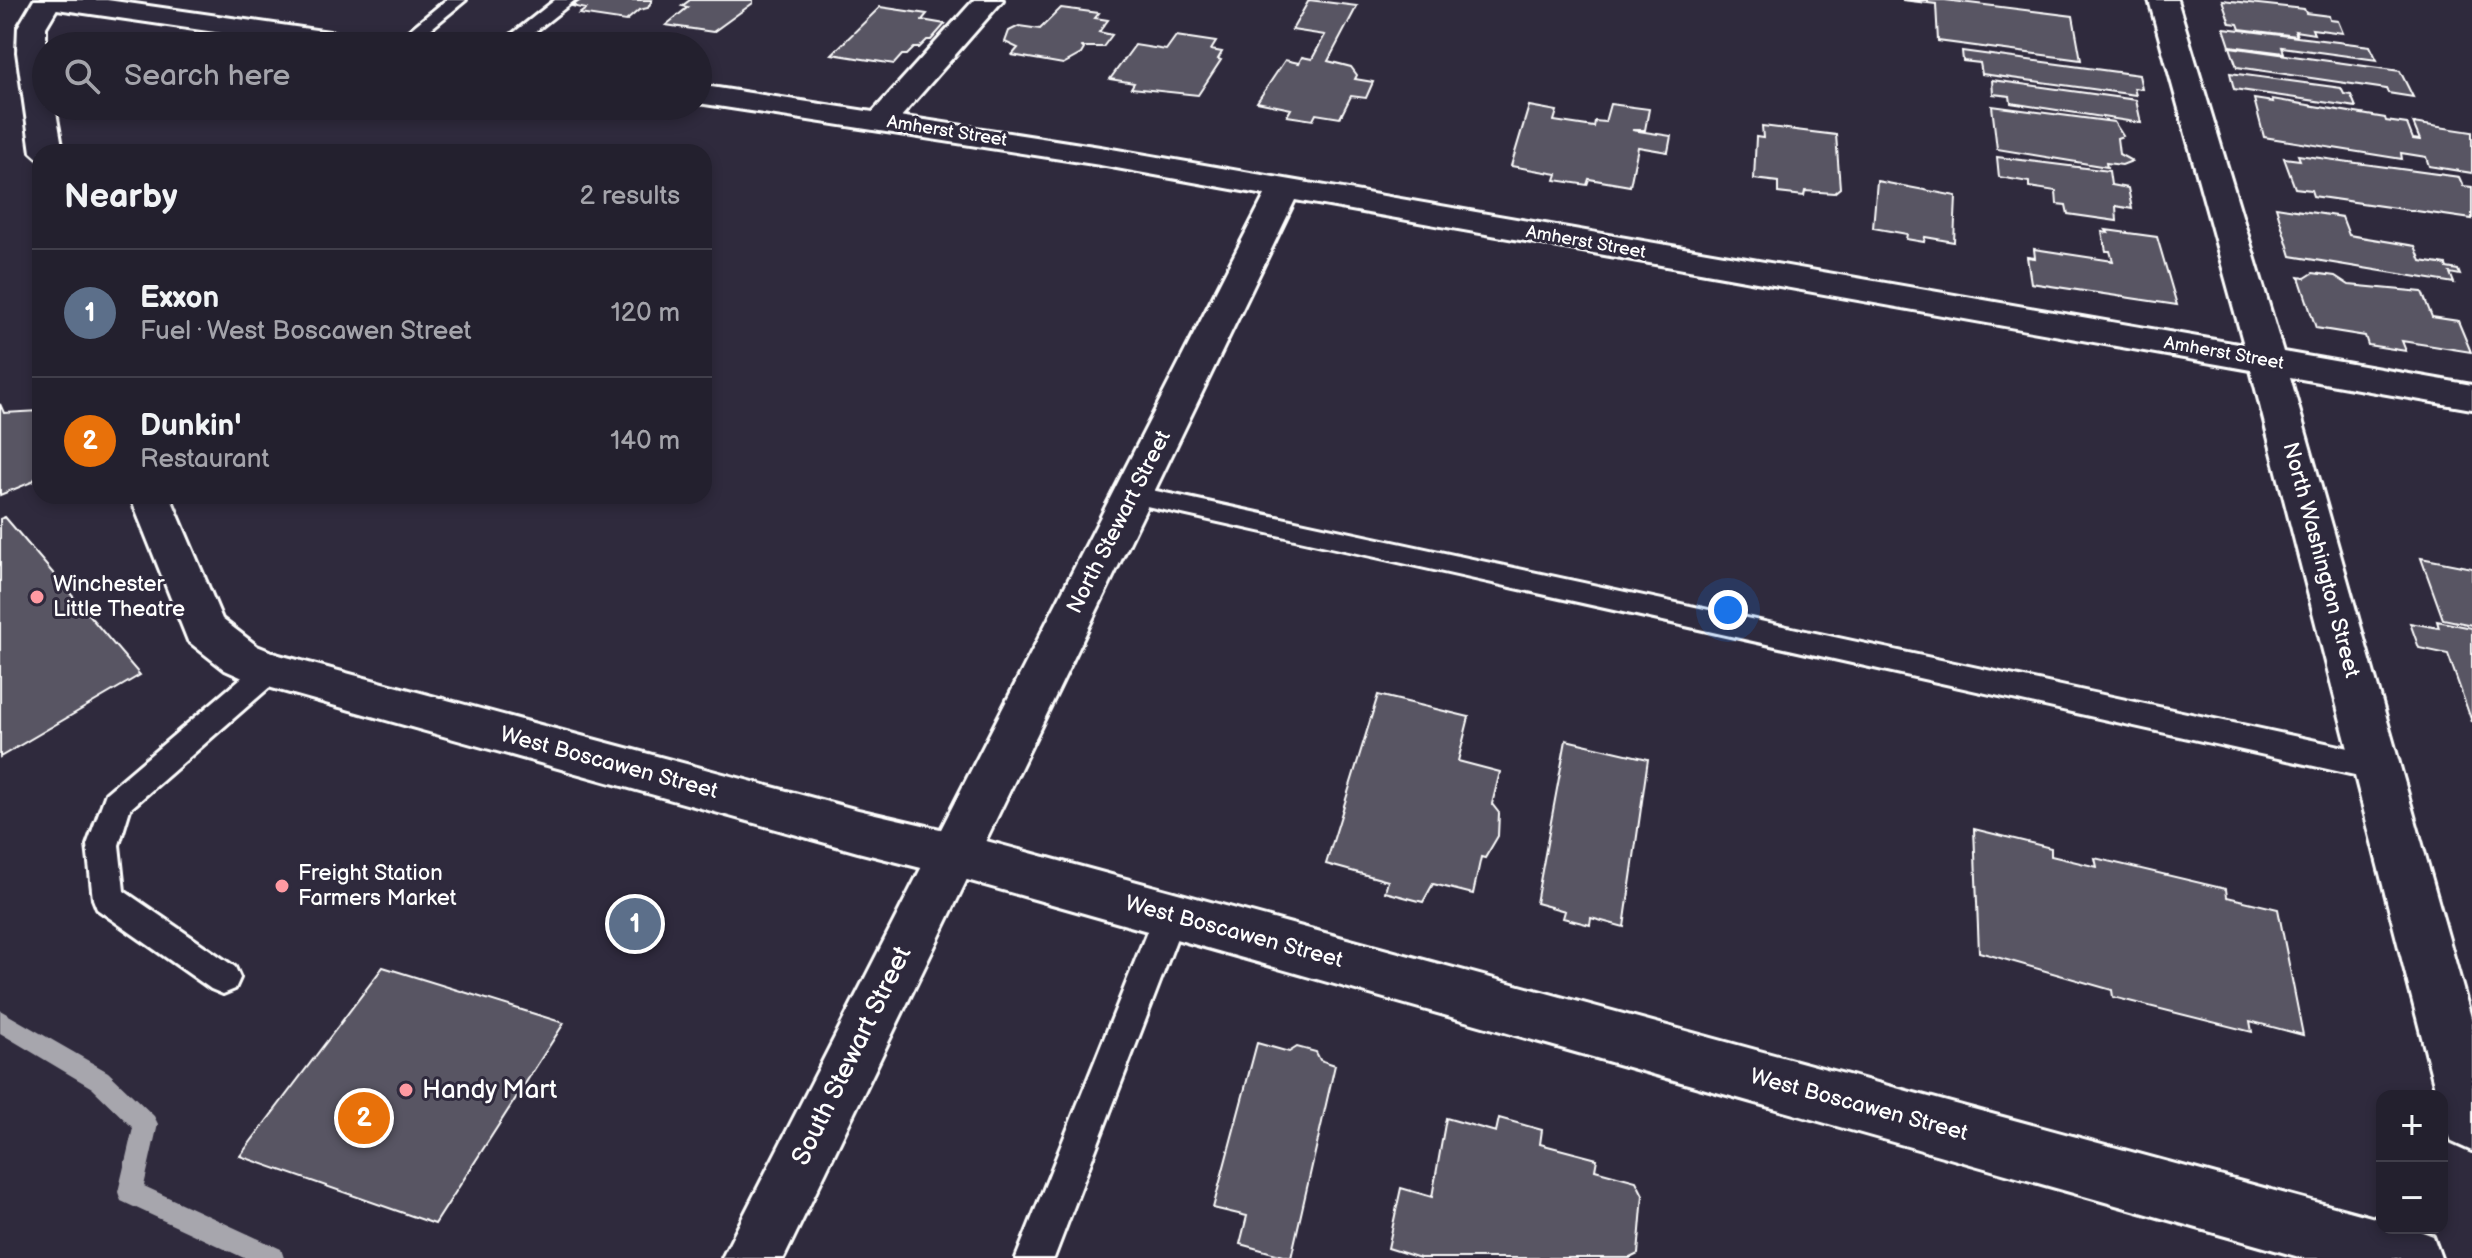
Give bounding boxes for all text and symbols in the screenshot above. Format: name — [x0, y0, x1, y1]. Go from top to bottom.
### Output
search box — [32, 32, 712, 120]
icon: search — [60, 54, 104, 98]
text: Search here — [124, 58, 290, 94]
street label: Amherst Street — [885, 111, 1009, 151]
text: Nearby — [64, 176, 178, 217]
text: 2 results — [580, 181, 680, 212]
street label: Amherst Street — [1524, 221, 1648, 263]
text: Exxon — [140, 280, 219, 316]
text: 1 — [85, 298, 95, 329]
text: 120 m — [611, 298, 680, 329]
text: Fuel · West Boscawen Street — [140, 316, 472, 347]
street label: Amherst Street — [2162, 332, 2286, 374]
text: Dunkin' — [140, 408, 241, 444]
text: 2 — [82, 426, 98, 457]
text: 140 m — [610, 426, 680, 457]
street label: North Stewart Street — [1061, 426, 1177, 618]
street label: North Washington Street — [2277, 439, 2366, 681]
text: Restaurant — [140, 444, 269, 475]
place label: Winchester Little Theatre — [53, 571, 185, 623]
marker: Winchester Little Theatre — [28, 588, 46, 606]
your location — [1708, 590, 1748, 630]
street label: West Boscawen Street — [497, 721, 721, 805]
place label: Freight Station Farmers Market — [298, 860, 457, 912]
marker: Freight Station Farmers Market — [273, 877, 291, 895]
street label: West Boscawen Street — [1122, 890, 1346, 974]
pin: 1 — [609, 894, 661, 954]
street label: South Stewart Street — [786, 942, 918, 1170]
street label: West Boscawen Street — [1747, 1063, 1971, 1147]
place label: Handy Mart — [422, 1075, 557, 1106]
marker: Handy Mart — [397, 1081, 415, 1099]
pin: 2 — [338, 1088, 390, 1148]
map controls — [2376, 1090, 2448, 1234]
button: + — [2376, 1090, 2448, 1162]
button: − — [2376, 1162, 2448, 1234]

